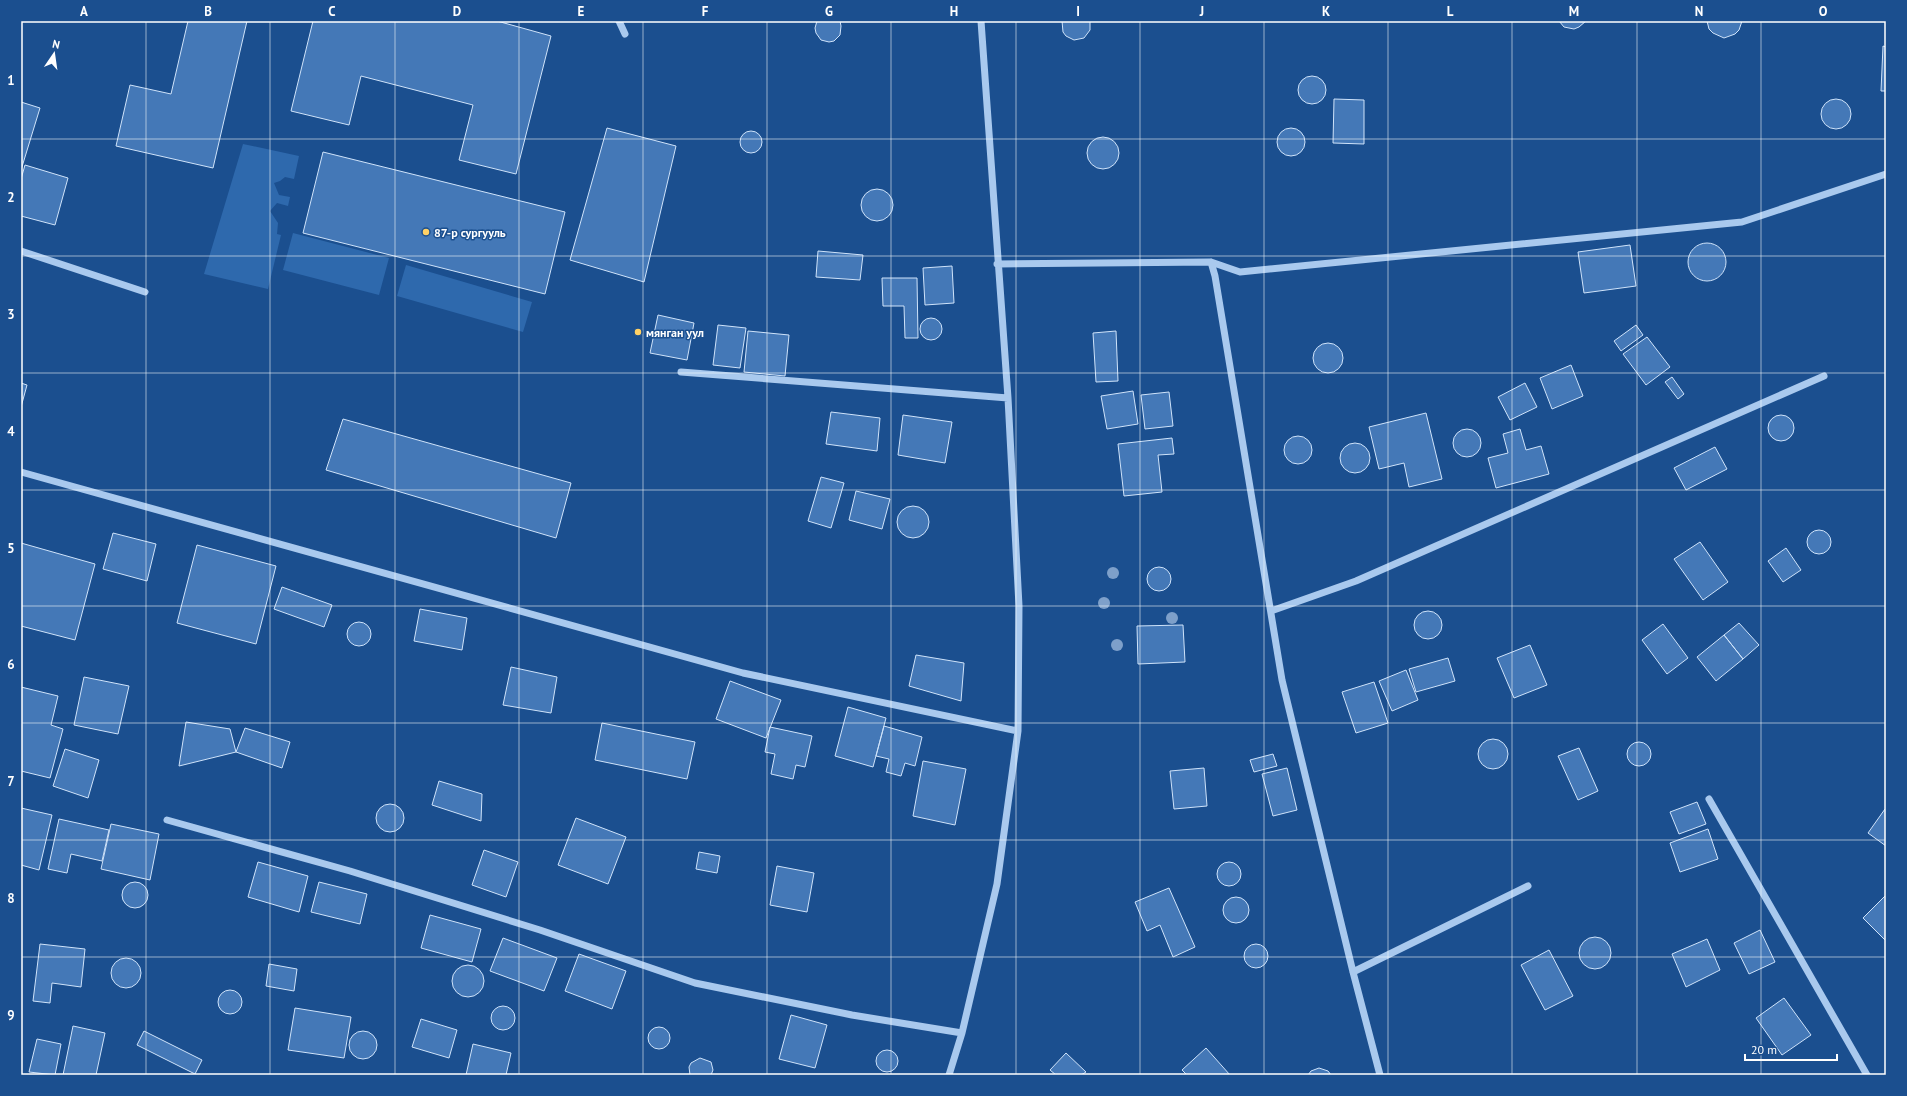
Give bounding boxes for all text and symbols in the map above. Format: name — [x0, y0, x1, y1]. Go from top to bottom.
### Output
text: A — [80, 3, 88, 20]
text: B — [204, 3, 212, 20]
text: C — [328, 3, 336, 20]
text: D — [453, 3, 461, 20]
text: E — [578, 3, 585, 20]
text: F — [702, 3, 709, 20]
text: G — [825, 3, 833, 20]
text: H — [950, 3, 958, 20]
text: I — [1076, 3, 1080, 20]
text: J — [1199, 3, 1204, 20]
text: K — [1322, 3, 1330, 20]
text: L — [1447, 3, 1454, 20]
text: M — [1569, 3, 1579, 20]
text: N — [1695, 3, 1703, 20]
text: O — [1819, 3, 1828, 20]
north arrow — [34, 34, 74, 74]
text: N — [51, 37, 61, 52]
text: 1 — [7, 72, 15, 89]
text: 2 — [7, 189, 15, 206]
place label: 87-р сургууль — [434, 225, 506, 240]
marker: 87-р сургууль — [421, 227, 431, 237]
text: 3 — [7, 306, 15, 323]
place label: мянган уул — [646, 325, 704, 340]
marker: мянган уул — [633, 327, 643, 337]
text: 4 — [7, 423, 15, 440]
text: 5 — [7, 540, 15, 557]
text: 6 — [7, 656, 15, 673]
text: 7 — [7, 773, 15, 790]
text: 8 — [7, 890, 15, 907]
text: 9 — [7, 1007, 15, 1024]
scale bar — [1745, 1036, 1837, 1062]
text: 20 m — [1751, 1042, 1777, 1057]

